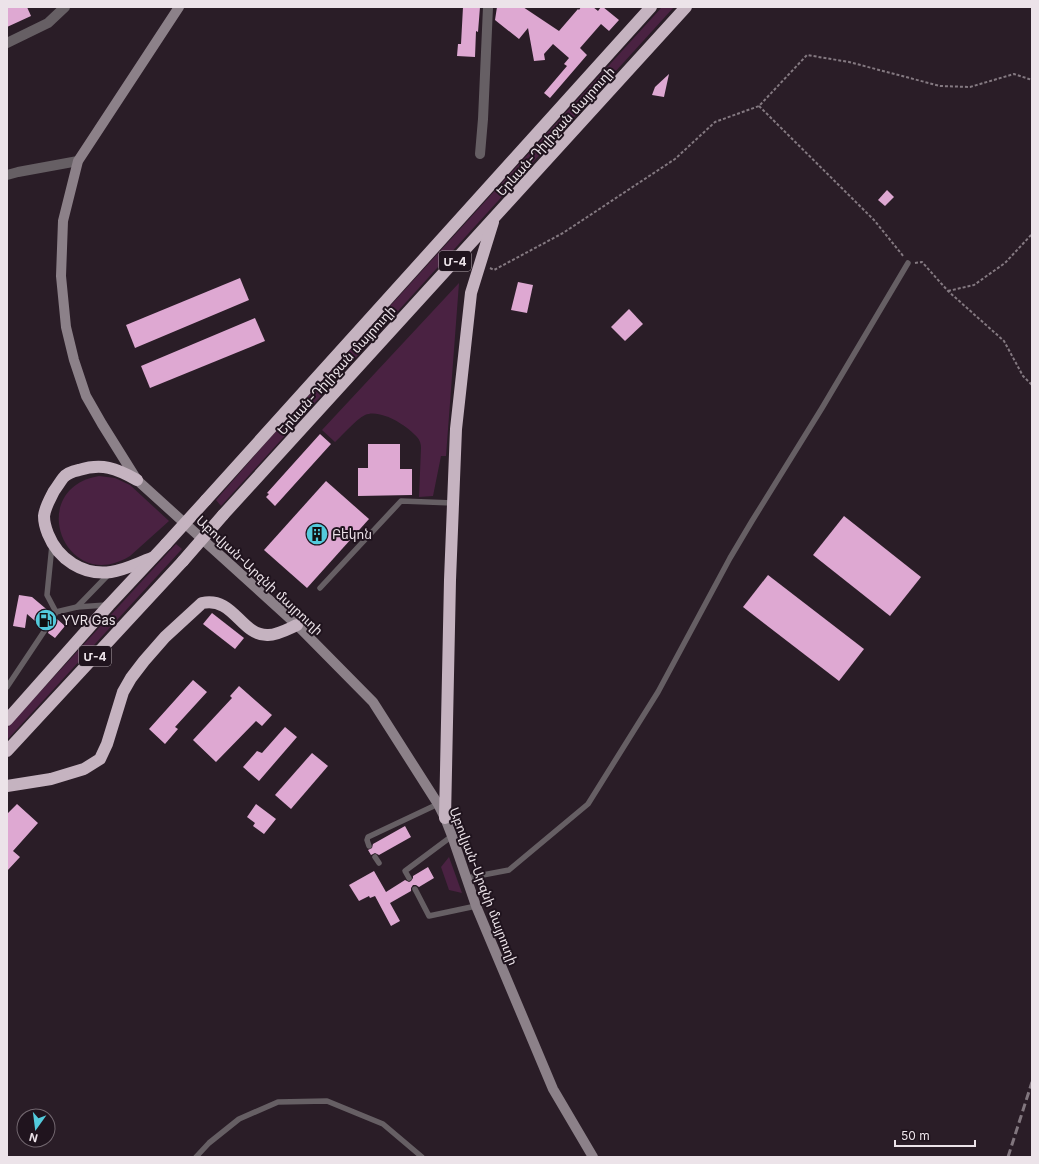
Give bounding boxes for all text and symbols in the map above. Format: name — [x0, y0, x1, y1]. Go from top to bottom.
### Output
street label: Երևան-Դիլիջան մայրուղի — [493, 63, 617, 199]
road number: Մ-4 — [439, 251, 471, 271]
street label: Երևան-Դիլիջան մայրուղի — [274, 302, 398, 438]
street label: Աբովյան-Արզնի մայրուղի — [193, 512, 327, 638]
building icon: Բեկոն — [304, 521, 330, 547]
place label: Բեկոն — [332, 526, 372, 542]
fuel station icon: YVR Gas — [33, 607, 59, 633]
place label: YVR Gas — [62, 612, 116, 628]
road number: Մ-4 — [79, 646, 111, 666]
street label: Աբովյան-Արզնի մայրուղի — [446, 805, 522, 967]
north arrow — [16, 1108, 56, 1148]
scale bar — [895, 1122, 975, 1148]
text: 50 m — [901, 1128, 930, 1143]
text: N — [28, 1130, 39, 1146]

